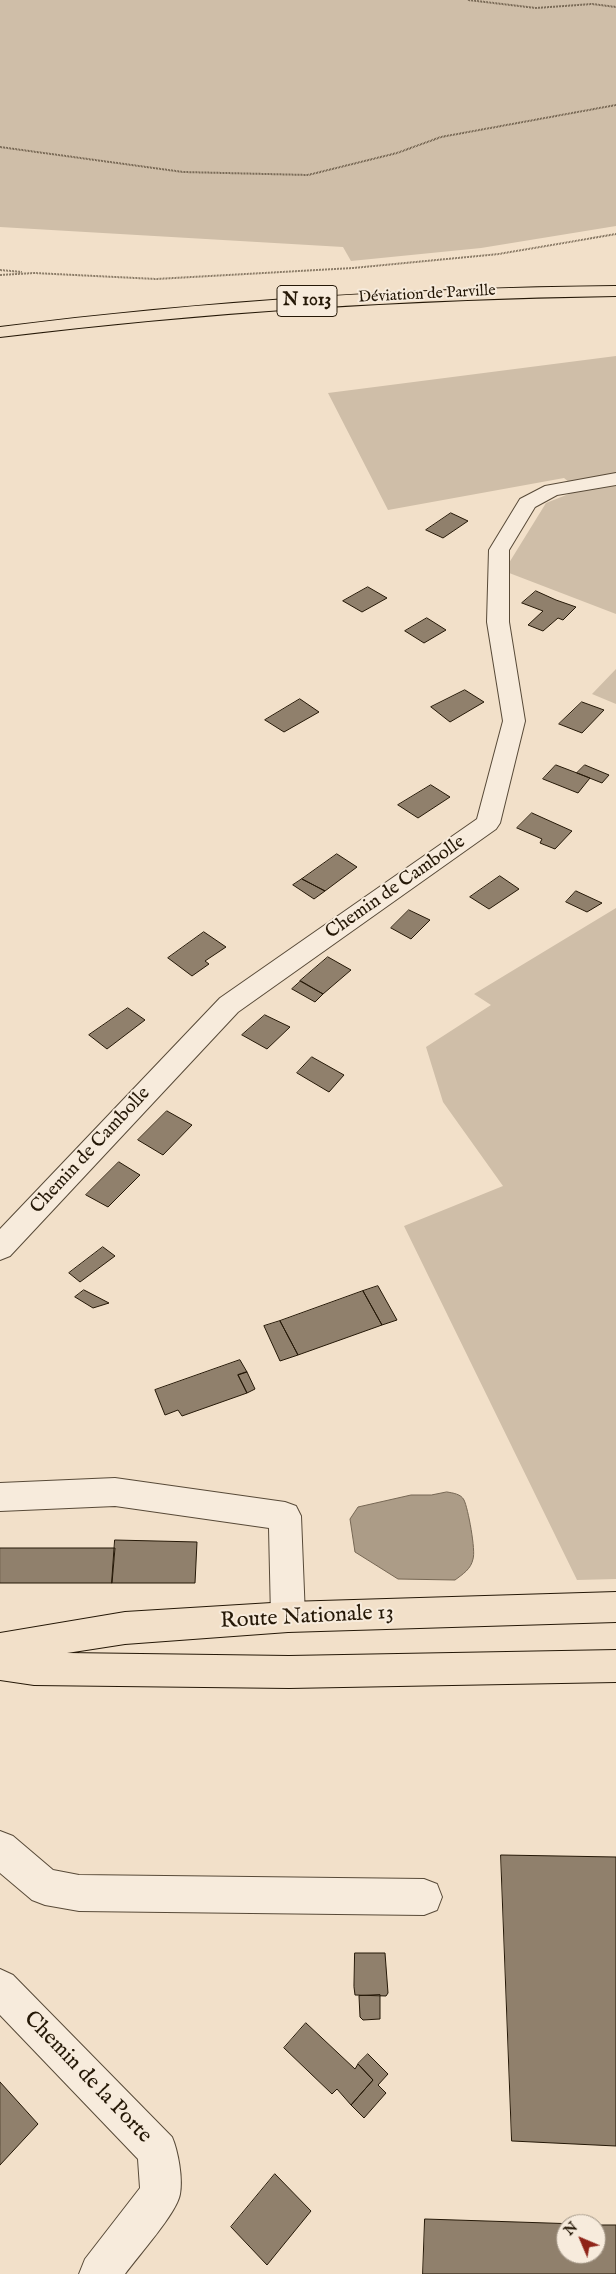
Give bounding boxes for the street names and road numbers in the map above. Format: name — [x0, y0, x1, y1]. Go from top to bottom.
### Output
street label: Déviation de Parville — [358, 282, 496, 308]
road number: N 1013 — [277, 286, 337, 316]
street label: Chemin de Cambolle — [322, 831, 470, 945]
street label: Chemin de Cambolle — [26, 1083, 156, 1219]
street label: Route Nationale 13 — [220, 1600, 394, 1636]
street label: Chemin de la Porte — [17, 2006, 157, 2150]

